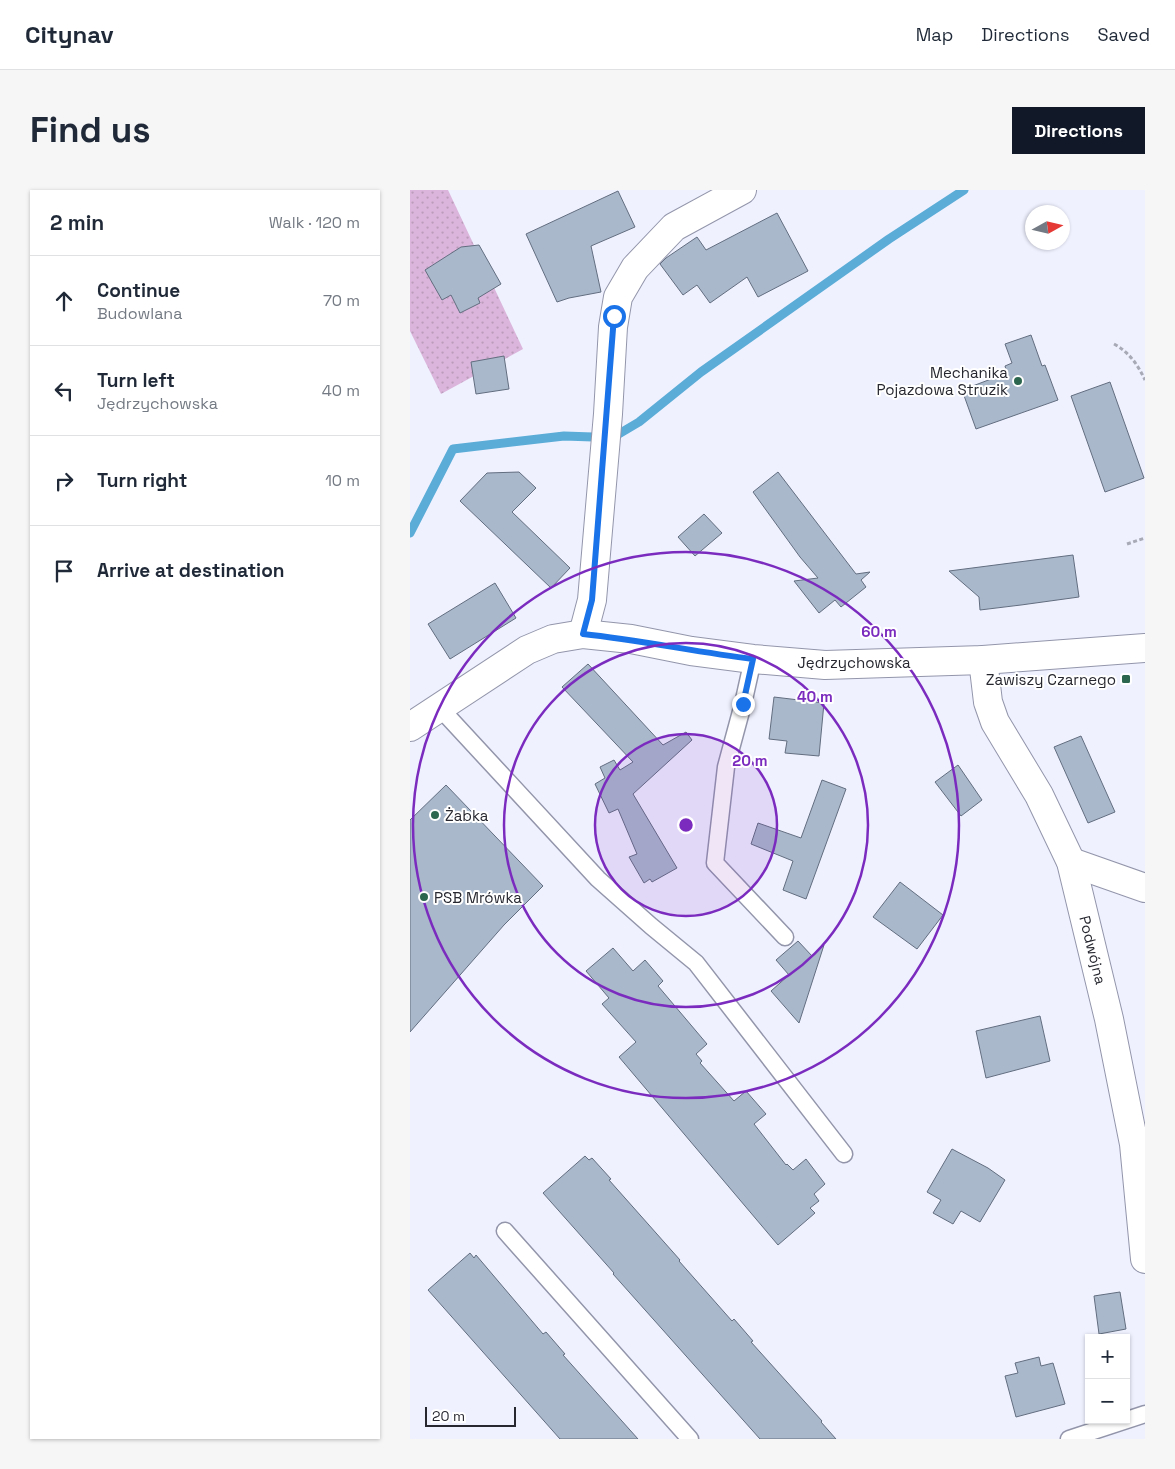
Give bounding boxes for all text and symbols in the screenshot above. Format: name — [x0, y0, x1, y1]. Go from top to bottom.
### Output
text: Citynav — [25, 19, 114, 50]
text: Map — [916, 23, 953, 46]
text: Directions — [981, 23, 1070, 46]
text: Saved — [1098, 23, 1150, 46]
button: Directions — [1012, 107, 1145, 154]
text: Find us — [30, 108, 151, 152]
north arrow — [1025, 205, 1070, 250]
text: 2 min — [50, 209, 104, 236]
text: Walk · 120 m — [269, 212, 360, 233]
text: Continue — [97, 278, 180, 303]
icon: ahead — [50, 287, 78, 315]
text: 70 m — [323, 290, 360, 311]
text: Budowlana — [97, 303, 182, 324]
route start — [603, 305, 626, 328]
place label: Mechanika Pojazdowa Struzik — [876, 363, 1008, 399]
text: Turn left — [97, 368, 175, 393]
marker: Mechanika Pojazdowa Struzik — [1012, 375, 1024, 387]
icon: left — [50, 377, 78, 405]
text: 40 m — [322, 380, 360, 401]
text: Jędrzychowska — [97, 393, 218, 414]
icon: right — [50, 467, 78, 495]
text: Turn right — [97, 468, 187, 493]
text: 10 m — [325, 470, 360, 491]
icon: arrive — [50, 557, 78, 585]
text: Arrive at destination — [97, 558, 285, 583]
text: 60 m — [861, 622, 897, 641]
street label: Jędrzychowska — [797, 653, 911, 672]
place label: Zawiszy Czarnego — [986, 670, 1116, 689]
marker: Zawiszy Czarnego — [1120, 673, 1132, 685]
text: 40 m — [797, 687, 833, 706]
route end — [732, 693, 755, 716]
text: 20 m — [732, 751, 768, 770]
place label: Żabka — [445, 806, 489, 825]
marker: Żabka — [429, 809, 441, 821]
centre of rings — [677, 816, 695, 834]
place label: PSB Mrówka — [434, 888, 522, 907]
marker: PSB Mrówka — [418, 891, 430, 903]
street label: Podwójna — [1075, 914, 1111, 987]
map controls — [1085, 1334, 1130, 1424]
button: + — [1085, 1334, 1130, 1379]
button: − — [1085, 1379, 1130, 1424]
scale bar — [425, 1404, 516, 1427]
text: 20 m — [432, 1407, 465, 1425]

